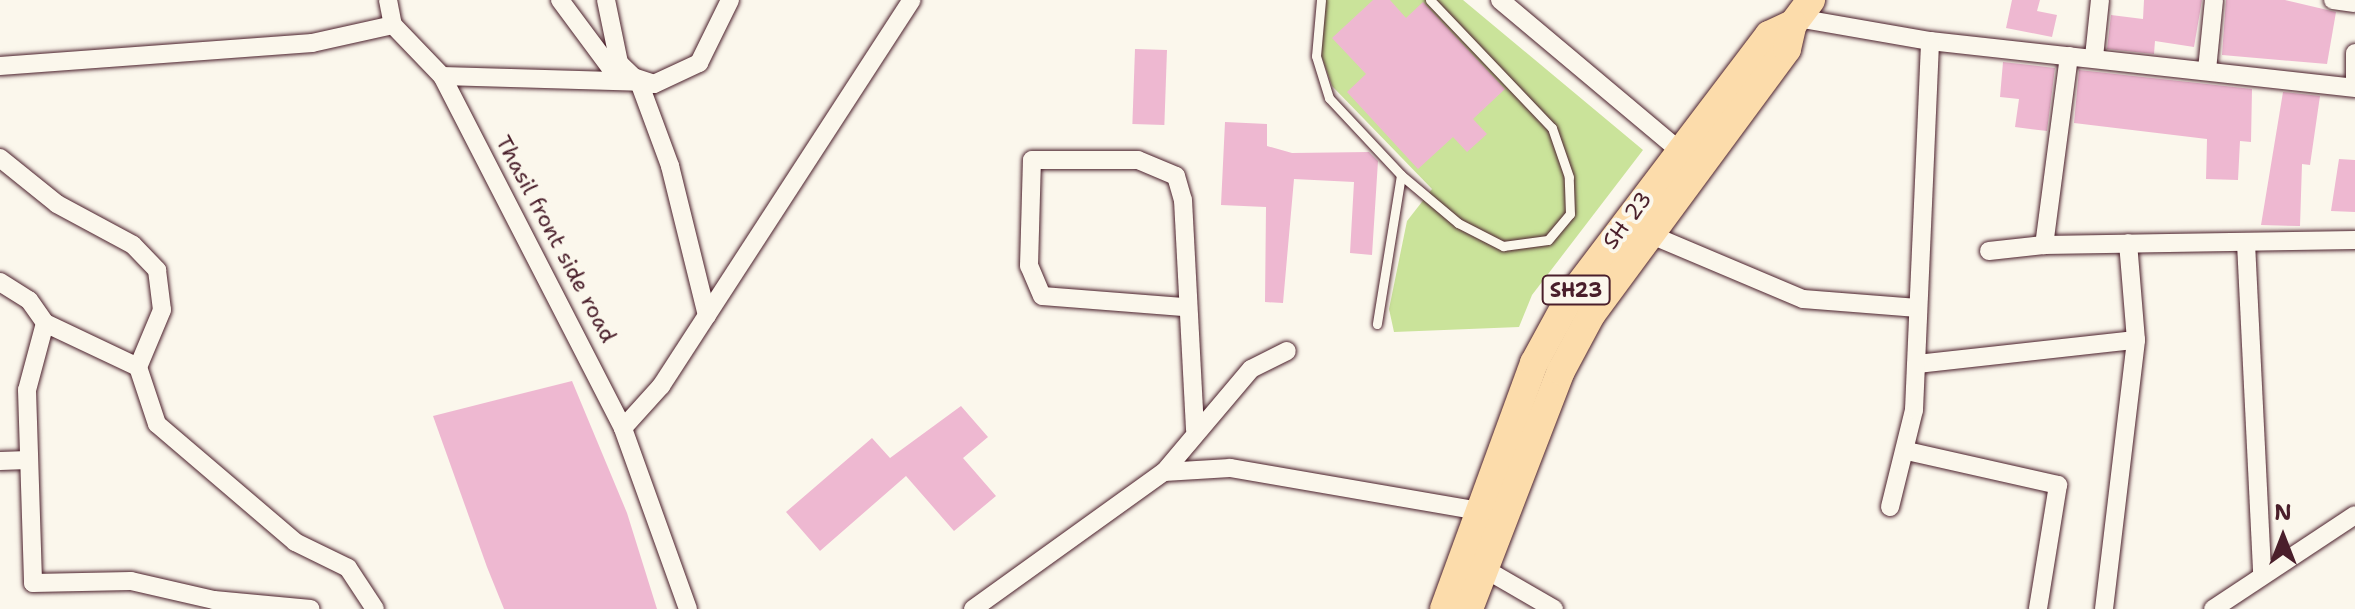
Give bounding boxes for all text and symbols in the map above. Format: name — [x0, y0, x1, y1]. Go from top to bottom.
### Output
street label: Thasil front side road — [490, 131, 622, 347]
street label: SH 23 — [1597, 186, 1657, 254]
road number: SH23 — [1540, 274, 1612, 306]
north arrow — [2243, 497, 2323, 577]
text: N — [2274, 498, 2292, 527]

